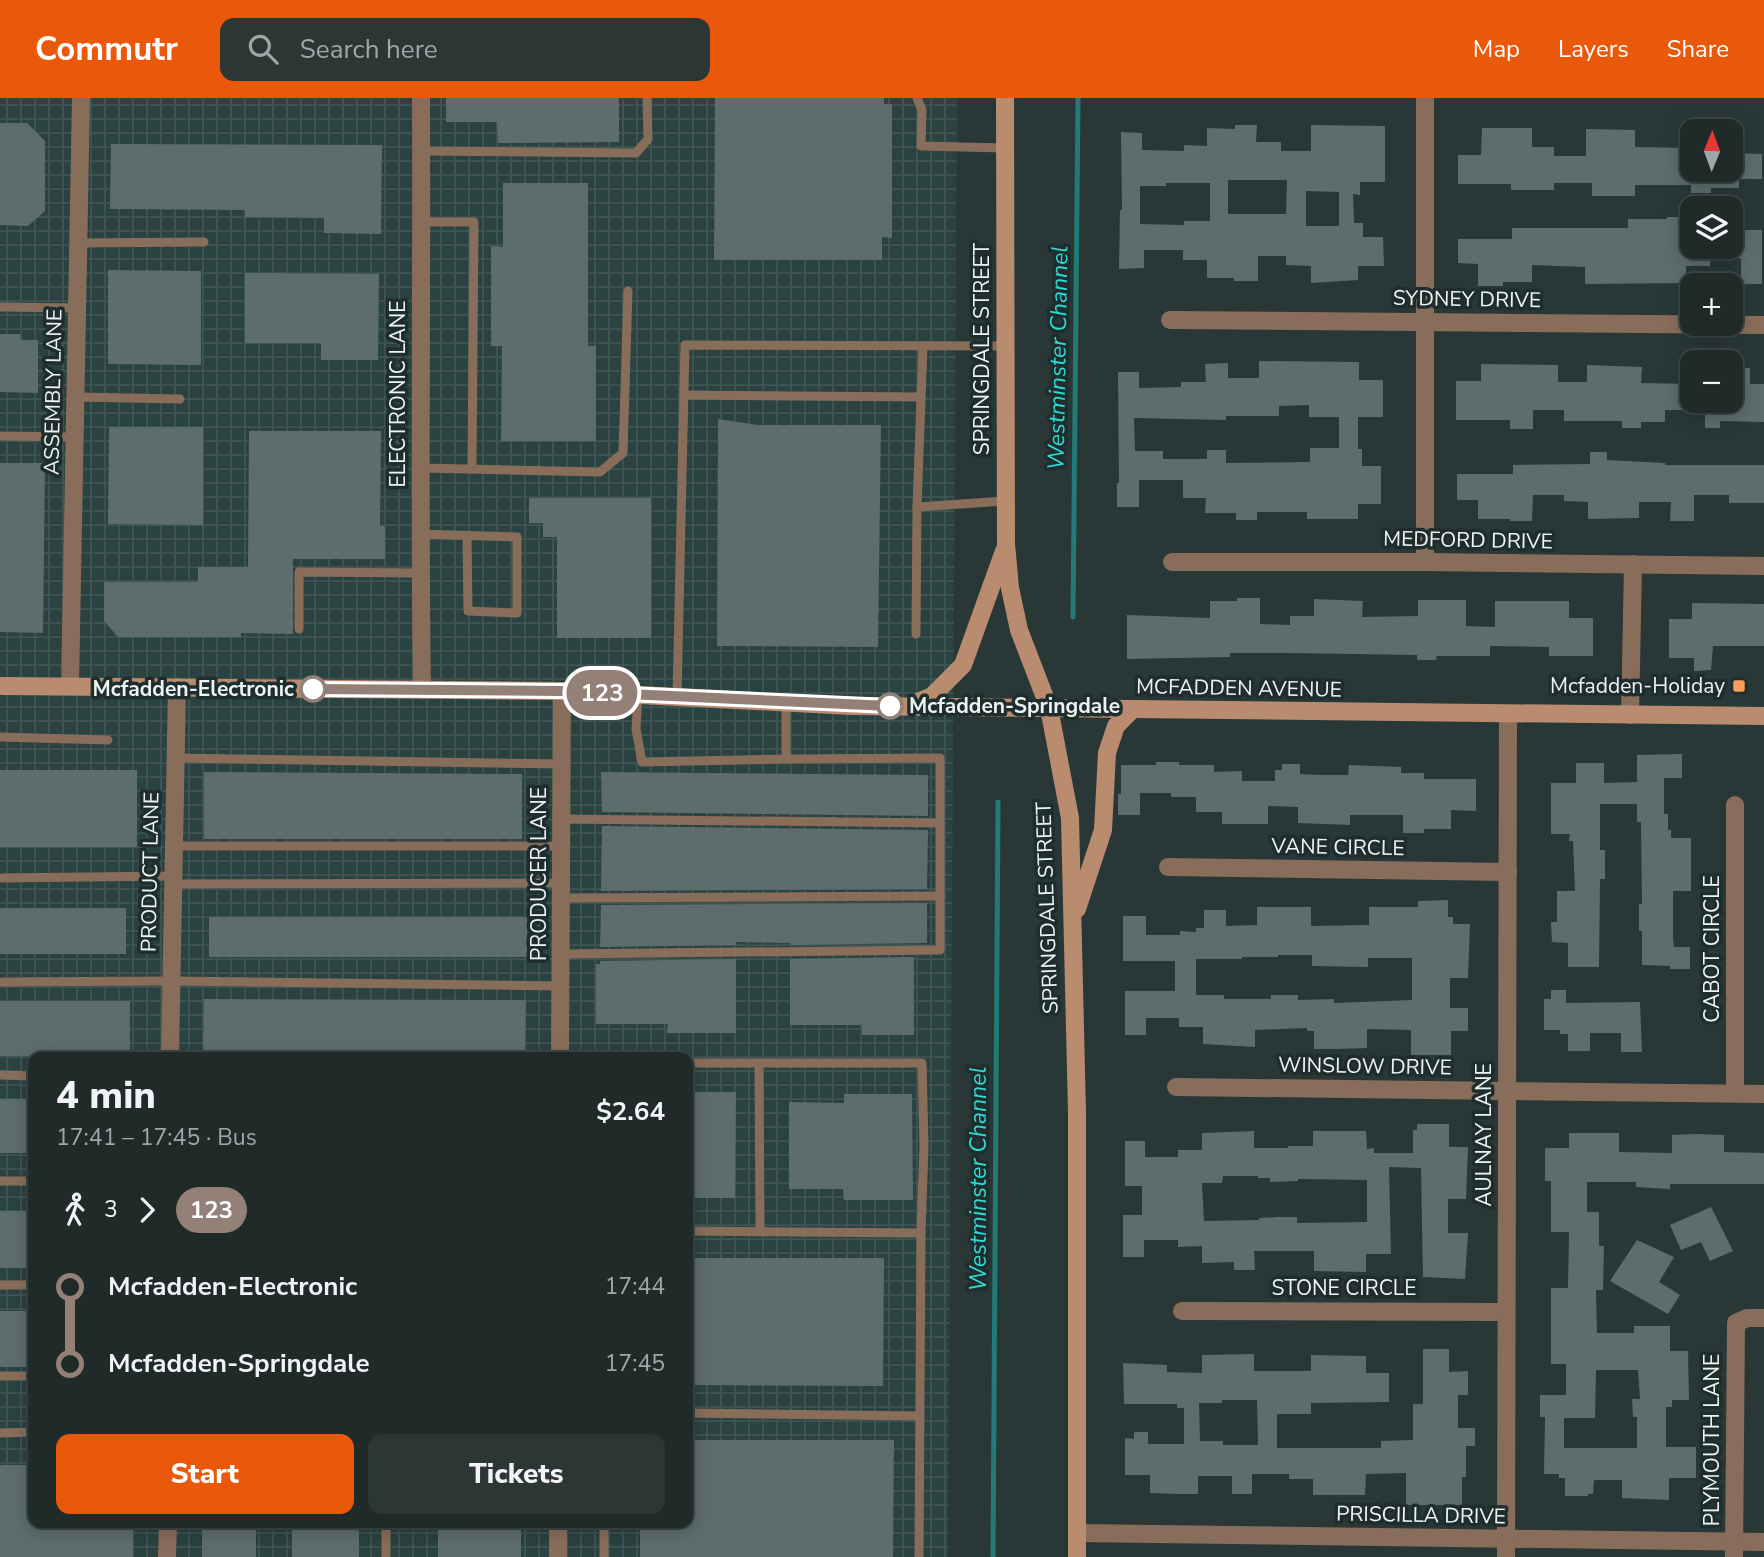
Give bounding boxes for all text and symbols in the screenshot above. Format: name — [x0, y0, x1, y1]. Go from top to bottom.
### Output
search box — [220, 18, 710, 81]
text: Commutr — [35, 27, 178, 72]
icon: search — [244, 30, 282, 68]
text: Search here — [300, 32, 438, 67]
text: Map — [1473, 33, 1520, 65]
text: Layers — [1558, 33, 1629, 65]
text: Share — [1667, 33, 1729, 65]
north arrow — [1680, 119, 1743, 182]
map controls — [1680, 119, 1743, 413]
button: layers — [1680, 196, 1743, 259]
street label: SPRINGDALE STREET — [968, 243, 996, 455]
water label: Westminster Channel — [1041, 246, 1075, 470]
button: + — [1680, 273, 1743, 336]
street label: SYDNEY DRIVE — [1393, 284, 1541, 314]
street label: ELECTRONIC LANE — [384, 301, 412, 487]
street label: ASSEMBLY LANE — [38, 309, 68, 475]
button: − — [1680, 350, 1743, 413]
street label: MEDFORD DRIVE — [1383, 525, 1553, 555]
line badge: 123 — [562, 670, 642, 716]
street label: MCFADDEN AVENUE — [1136, 672, 1342, 704]
place label: Mcfadden-Holiday — [1550, 672, 1725, 700]
place label: Mcfadden-Electronic — [93, 675, 294, 703]
marker: Mcfadden-Electronic — [300, 676, 326, 702]
text: 123 — [580, 677, 624, 709]
marker: Mcfadden-Holiday — [1731, 678, 1747, 694]
place label: Mcfadden-Springdale — [909, 692, 1120, 720]
marker: Mcfadden-Springdale — [877, 693, 903, 719]
street label: PRODUCER LANE — [525, 787, 553, 961]
street label: PRODUCT LANE — [135, 792, 165, 952]
street label: SPRINGDALE STREET — [1029, 801, 1065, 1015]
street label: VANE CIRCLE — [1270, 832, 1405, 862]
street label: CABOT CIRCLE — [1698, 875, 1726, 1023]
street label: WINSLOW DRIVE — [1278, 1050, 1452, 1082]
street label: AULNAY LANE — [1470, 1063, 1498, 1207]
water label: Westminster Channel — [963, 1067, 994, 1291]
text: 4 min — [56, 1070, 156, 1121]
text: $2.64 — [596, 1094, 665, 1129]
text: 17:41 – 17:45 · Bus — [56, 1122, 257, 1153]
icon: walk — [56, 1191, 94, 1229]
icon: forward — [128, 1191, 166, 1229]
text: 3 — [104, 1194, 118, 1225]
text: 123 — [190, 1194, 233, 1226]
text: Mcfadden-Electronic — [108, 1269, 357, 1304]
text: 17:44 — [605, 1271, 665, 1302]
street label: STONE CIRCLE — [1272, 1274, 1416, 1302]
text: Mcfadden-Springdale — [108, 1346, 370, 1381]
text: 17:45 — [605, 1348, 665, 1379]
street label: PLYMOUTH LANE — [1698, 1354, 1726, 1526]
button: Start — [56, 1434, 354, 1514]
button: Tickets — [368, 1434, 665, 1514]
street label: PRISCILLA DRIVE — [1336, 1500, 1506, 1530]

